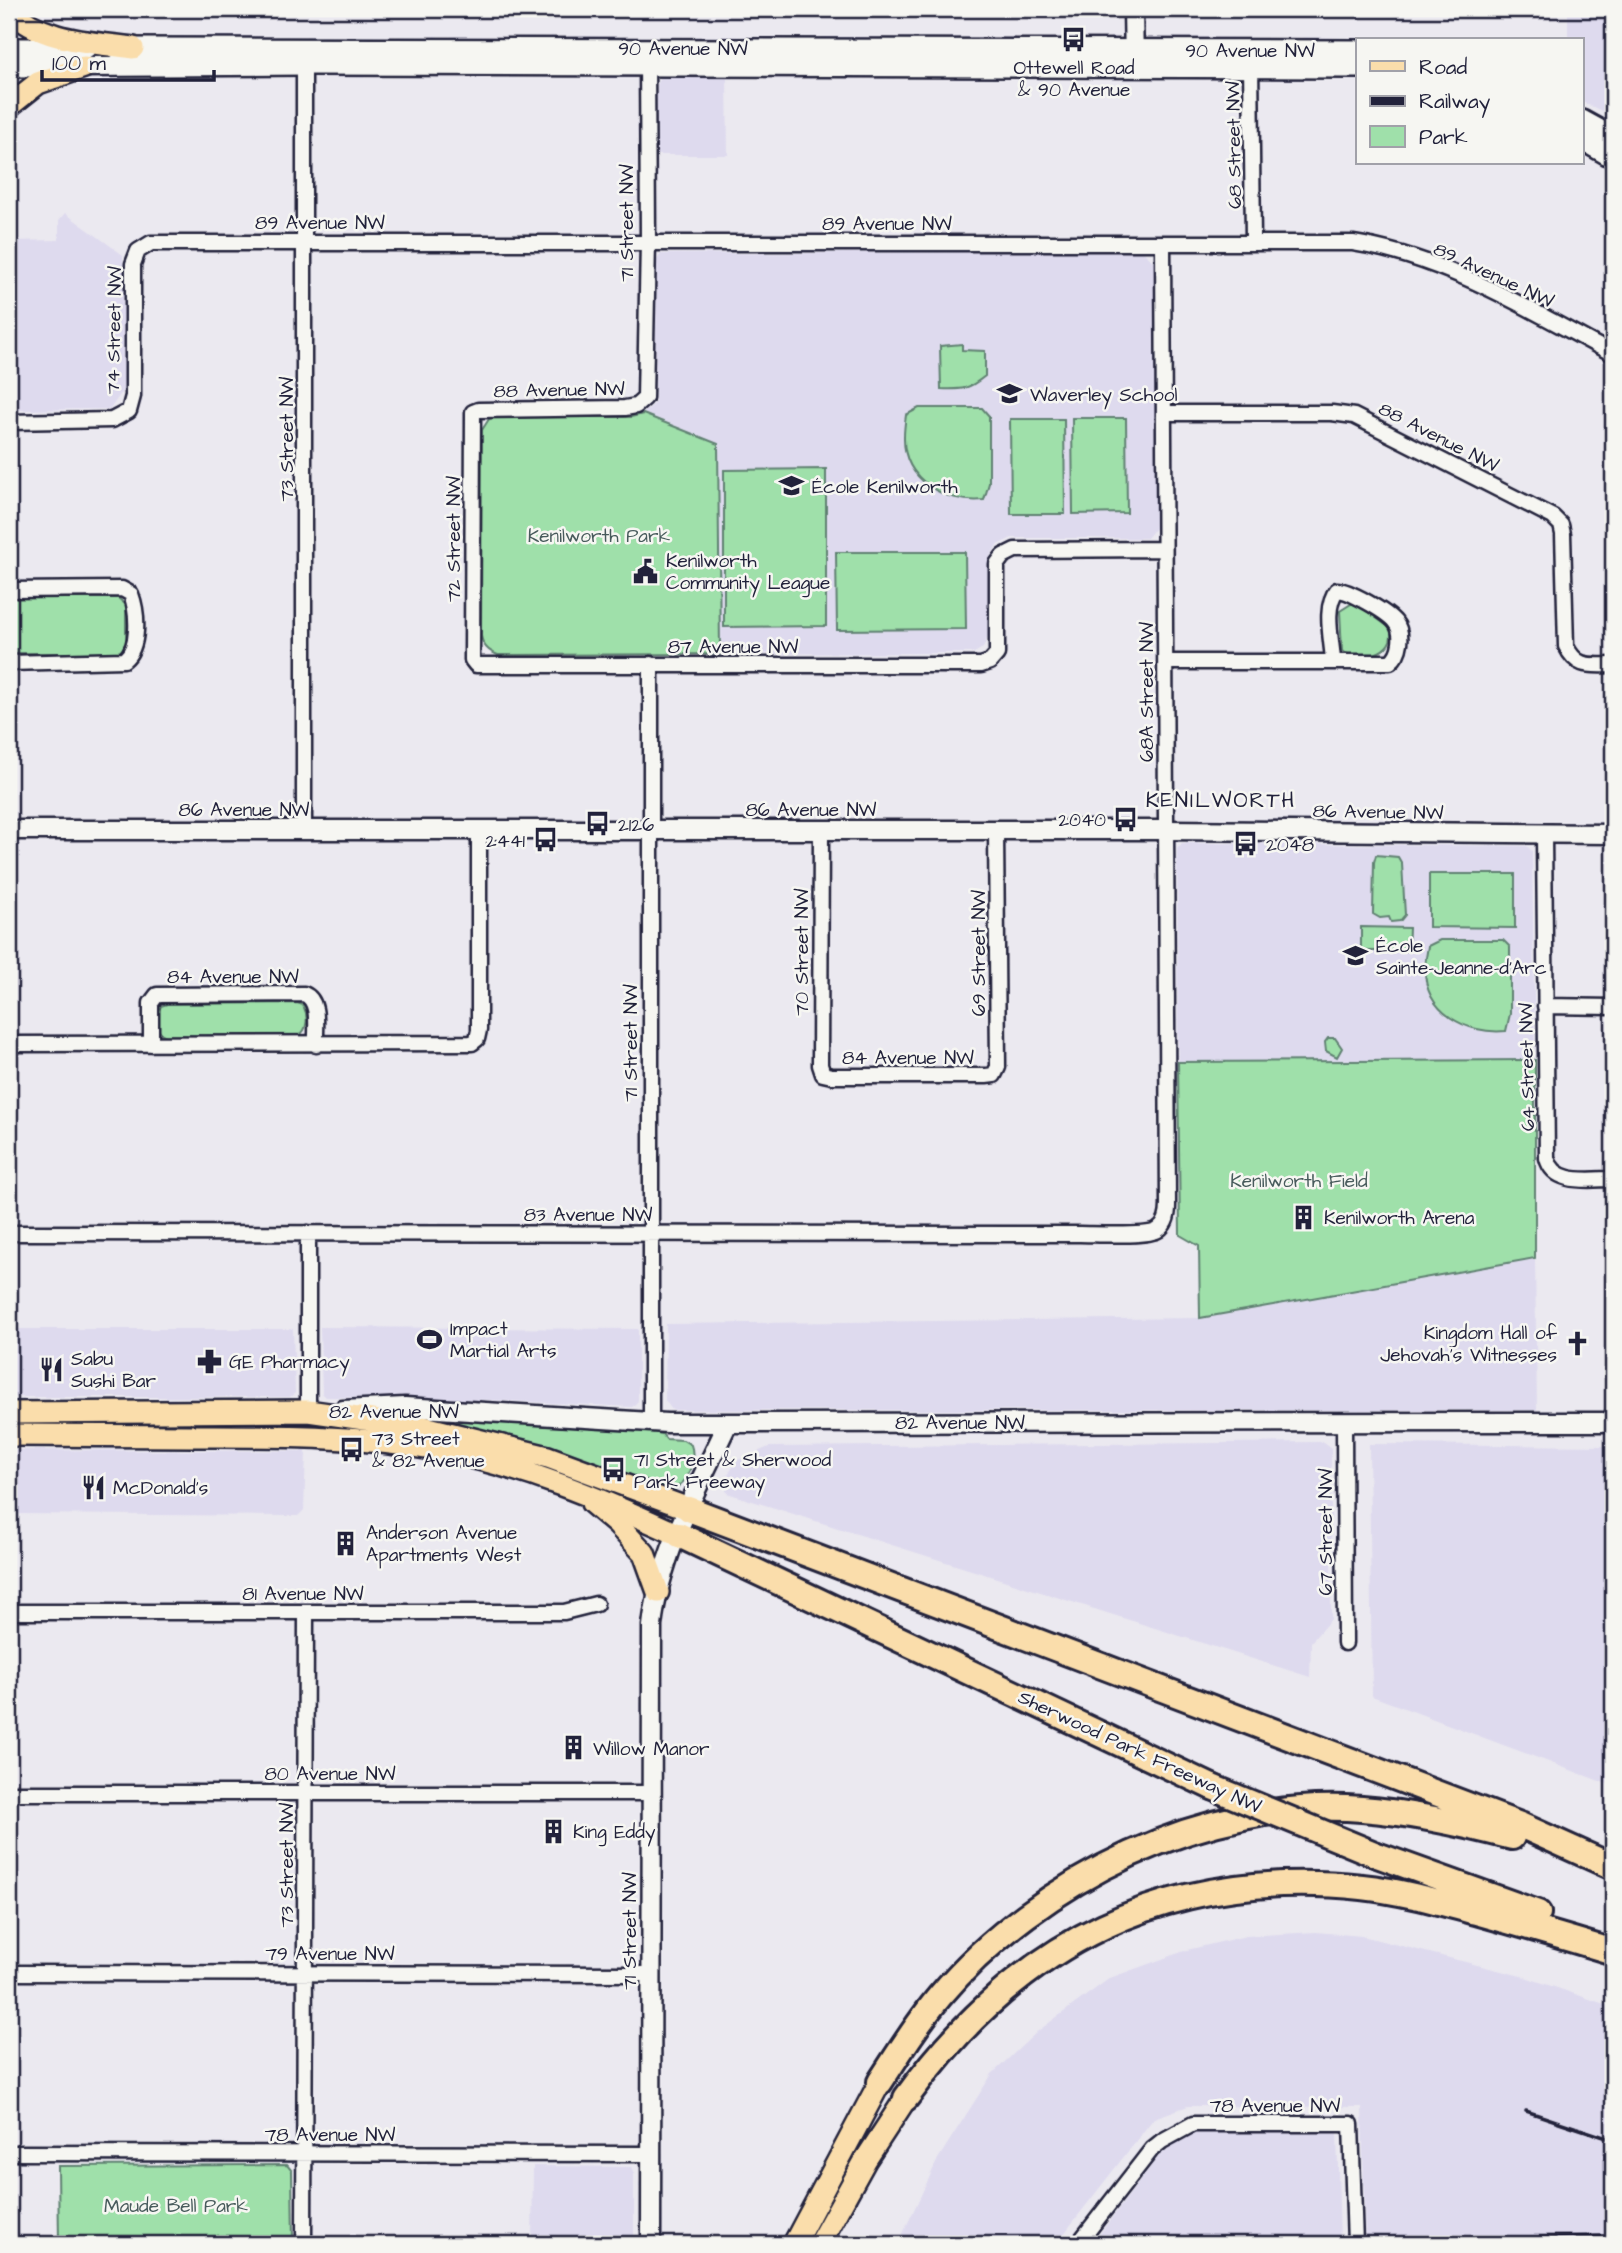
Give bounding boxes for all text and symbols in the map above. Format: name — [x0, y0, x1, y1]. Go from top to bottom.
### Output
bus stop icon: Ottewell Road & 90 Avenue — [1060, 25, 1088, 53]
street label: 90 Avenue NW — [618, 36, 748, 63]
scale bar — [42, 38, 214, 82]
street label: 90 Avenue NW — [1185, 38, 1315, 65]
legend — [1356, 38, 1584, 164]
text: 100 m — [52, 49, 107, 78]
text: Road — [1419, 53, 1467, 82]
place label: Ottewell Road & 90 Avenue — [1013, 55, 1135, 104]
street label: 68 Street NW — [1220, 81, 1249, 209]
text: Railway — [1419, 87, 1491, 118]
text: Park — [1419, 123, 1468, 152]
street label: 71 Street NW — [614, 164, 641, 282]
street label: 89 Avenue NW — [255, 210, 385, 237]
street label: 89 Avenue NW — [822, 211, 952, 238]
street label: 89 Avenue NW — [1429, 236, 1558, 315]
street label: 74 Street NW — [100, 266, 129, 394]
street label: 73 Street NW — [274, 376, 301, 501]
street label: 88 Avenue NW — [493, 376, 625, 405]
school or university icon: Waverley School — [996, 380, 1024, 408]
place label: Waverley School — [1030, 382, 1177, 410]
street label: 88 Avenue NW — [1374, 395, 1503, 479]
school or university icon: École Kenilworth — [778, 472, 806, 500]
place label: École Kenilworth — [812, 474, 958, 501]
street label: 72 Street NW — [441, 476, 468, 602]
park label: Kenilworth Park — [528, 523, 670, 550]
place label: Kenilworth Community League — [666, 548, 830, 598]
public building icon: Kenilworth Community League — [632, 557, 660, 585]
street label: 68A Street NW — [1134, 622, 1161, 762]
street label: 87 Avenue NW — [668, 634, 798, 661]
district label: KENILWORTH — [1146, 786, 1296, 815]
street label: 86 Avenue NW — [179, 797, 310, 824]
street label: 86 Avenue NW — [746, 797, 877, 824]
street label: 86 Avenue NW — [1312, 798, 1444, 827]
bus stop icon: 2040 — [1112, 805, 1140, 833]
place label: 2040 — [1058, 807, 1106, 834]
bus stop icon: 2126 — [584, 810, 612, 838]
place label: 2126 — [618, 812, 654, 839]
bus stop icon: 2441 — [531, 826, 559, 854]
place label: 2441 — [486, 828, 526, 855]
bus stop icon: 2048 — [1232, 830, 1260, 858]
place label: 2048 — [1266, 832, 1314, 859]
street label: 70 Street NW — [789, 888, 816, 1016]
street label: 69 Street NW — [966, 890, 993, 1016]
place label: École Sainte-Jeanne-d'Arc — [1376, 933, 1547, 982]
school or university icon: École Sainte-Jeanne-d'Arc — [1342, 942, 1370, 970]
street label: 84 Avenue NW — [167, 964, 299, 991]
street label: 71 Street NW — [618, 984, 645, 1102]
street label: 64 Street NW — [1513, 1002, 1542, 1131]
street label: 84 Avenue NW — [842, 1045, 974, 1072]
park label: Kenilworth Field — [1230, 1168, 1368, 1195]
street label: 83 Avenue NW — [524, 1202, 652, 1229]
building icon: Kenilworth Arena — [1290, 1203, 1318, 1231]
place label: Kenilworth Arena — [1324, 1205, 1475, 1232]
place label: Impact Martial Arts — [450, 1316, 557, 1365]
place label: Kingdom Hall of Jehovah's Witnesses — [1380, 1320, 1558, 1369]
sports icon: Impact Martial Arts — [416, 1325, 444, 1353]
church icon: Kingdom Hall of Jehovah's Witnesses — [1563, 1329, 1591, 1357]
place label: Sabu Sushi Bar — [71, 1346, 156, 1395]
pharmacy icon: GE Pharmacy — [195, 1347, 223, 1375]
place label: GE Pharmacy — [229, 1349, 350, 1377]
restaurant icon: Sabu Sushi Bar — [37, 1355, 65, 1383]
street label: 82 Avenue NW — [329, 1399, 459, 1426]
street label: 82 Avenue NW — [895, 1410, 1025, 1437]
place label: 73 Street & 82 Avenue — [372, 1426, 485, 1475]
bus stop icon: 73 Street & 82 Avenue — [338, 1435, 366, 1463]
place label: 71 Street & Sherwood Park Freeway — [634, 1447, 831, 1497]
bus stop icon: 71 Street & Sherwood Park Freeway — [600, 1456, 628, 1484]
street label: 67 Street NW — [1313, 1468, 1340, 1596]
restaurant icon: McDonald's — [79, 1473, 107, 1501]
place label: McDonald's — [113, 1475, 208, 1502]
place label: Anderson Avenue Apartments West — [366, 1520, 522, 1569]
building icon: Anderson Avenue Apartments West — [332, 1529, 360, 1557]
street label: 81 Avenue NW — [242, 1581, 364, 1608]
street label: Sherwood Park Freeway NW — [1013, 1684, 1265, 1822]
building icon: Willow Manor — [559, 1734, 587, 1762]
place label: Willow Manor — [593, 1736, 710, 1763]
street label: 80 Avenue NW — [264, 1761, 396, 1788]
street label: 73 Street NW — [274, 1802, 301, 1927]
building icon: King Eddy — [539, 1817, 567, 1845]
place label: King Eddy — [573, 1819, 656, 1847]
street label: 71 Street NW — [617, 1872, 644, 1990]
street label: 79 Avenue NW — [265, 1941, 395, 1968]
street label: 78 Avenue NW — [1210, 2093, 1340, 2120]
street label: 78 Avenue NW — [265, 2122, 395, 2149]
park label: Maude Bell Park — [104, 2193, 248, 2220]

